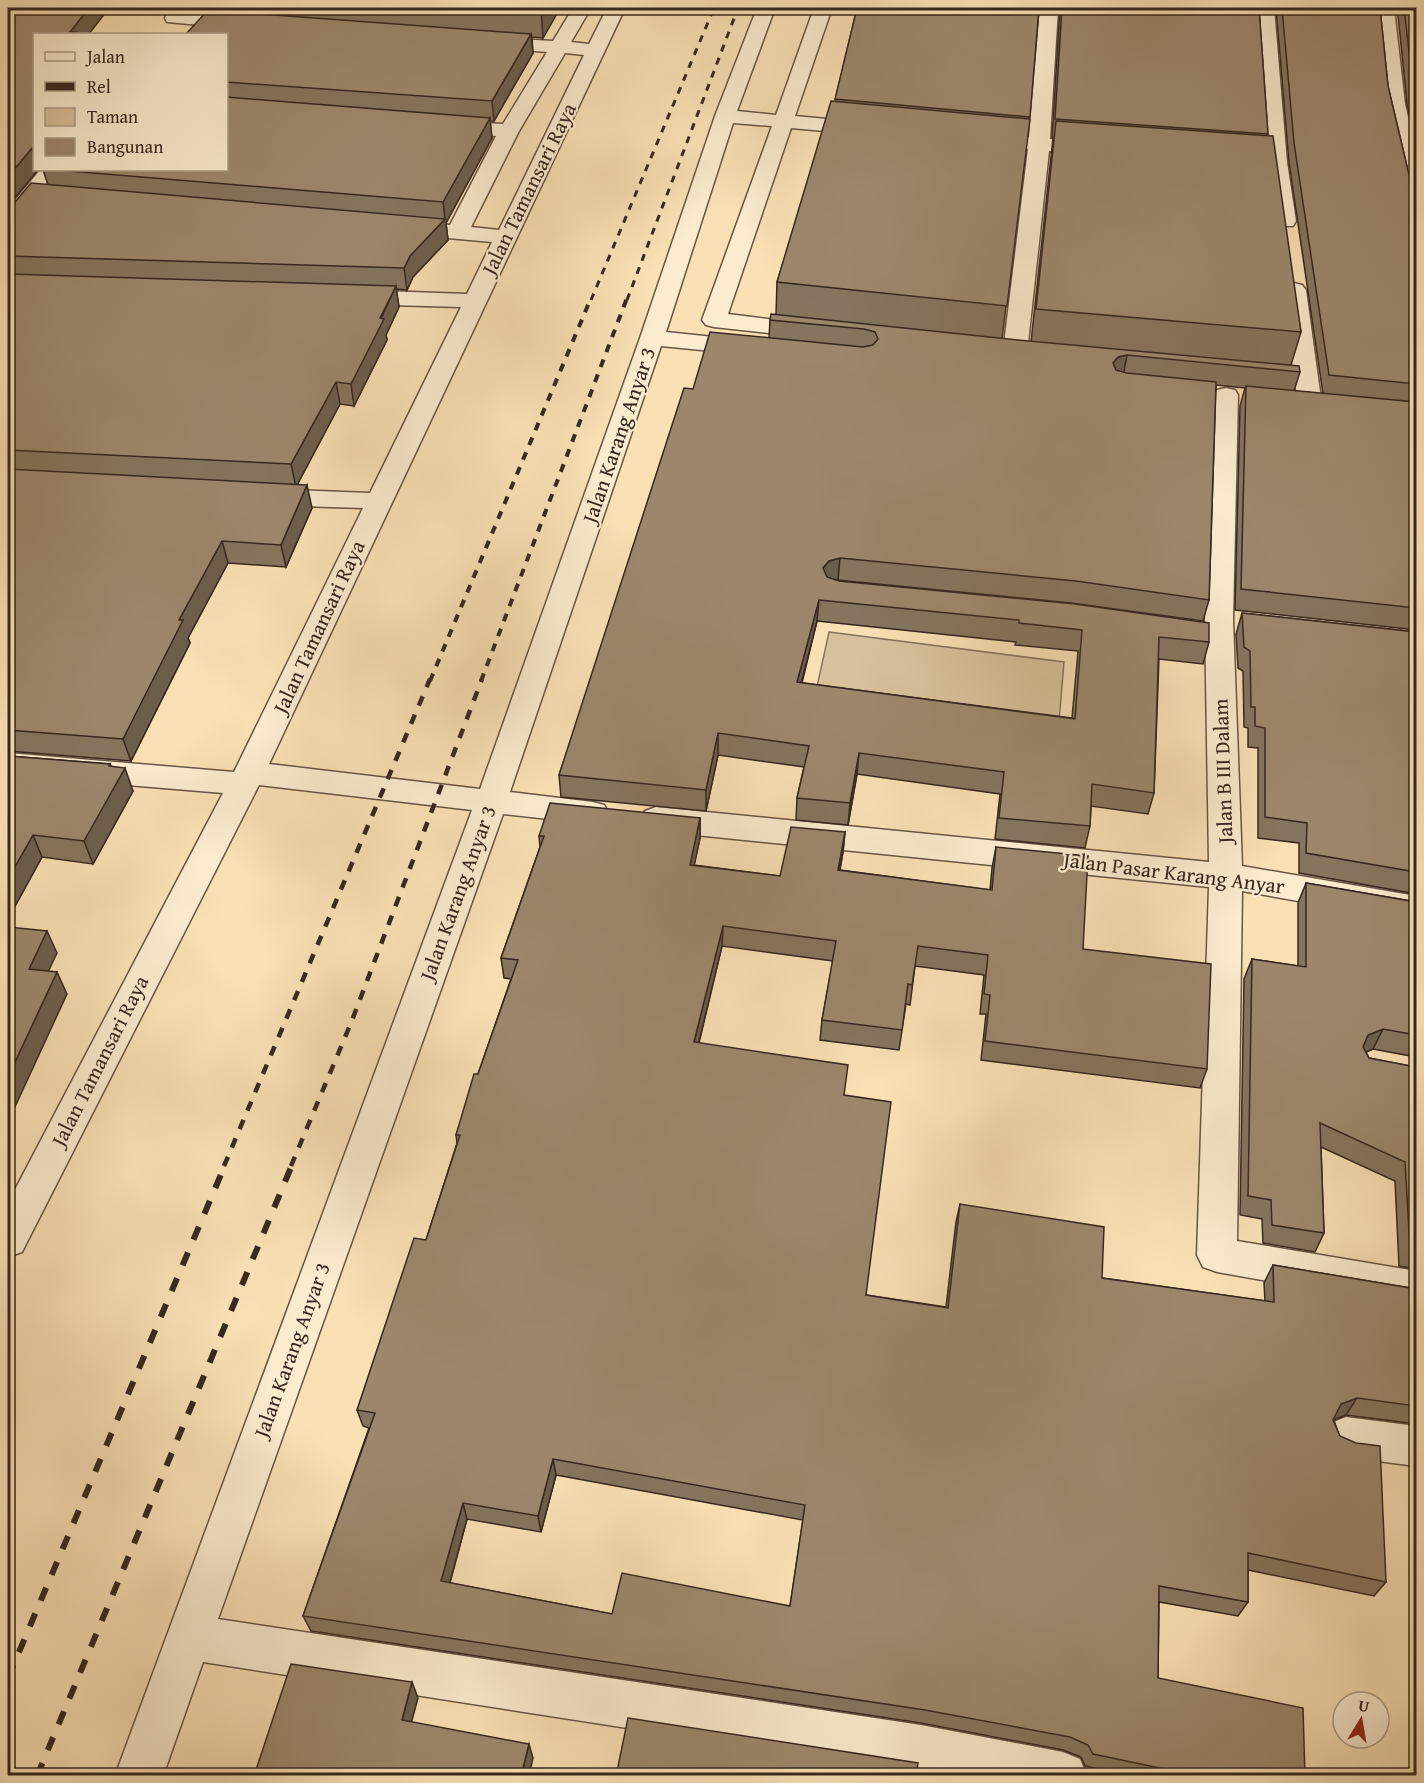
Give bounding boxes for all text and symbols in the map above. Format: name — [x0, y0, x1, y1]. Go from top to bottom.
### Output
legend — [33, 33, 228, 171]
text: Jalan — [85, 43, 125, 70]
text: Rel — [87, 73, 111, 100]
street label: Jalan Tamansari Raya — [472, 97, 584, 283]
text: Taman — [87, 103, 138, 130]
text: Bangunan — [87, 133, 163, 160]
street label: Jalan Karang Anyar 3 — [573, 343, 663, 530]
street label: Jalan Tamansari Raya — [263, 535, 372, 721]
street label: Jalan B III Dalam — [1204, 698, 1241, 847]
street label: Jalan Karang Anyar 3 — [410, 801, 504, 988]
street label: Jalan Pasar Karang Anyar — [1059, 843, 1287, 901]
street label: Jalan Tamansari Raya — [42, 970, 156, 1154]
street label: Jalan Karang Anyar 3 — [244, 1258, 338, 1445]
north arrow — [1331, 1690, 1391, 1750]
text: U — [1356, 1692, 1372, 1718]

